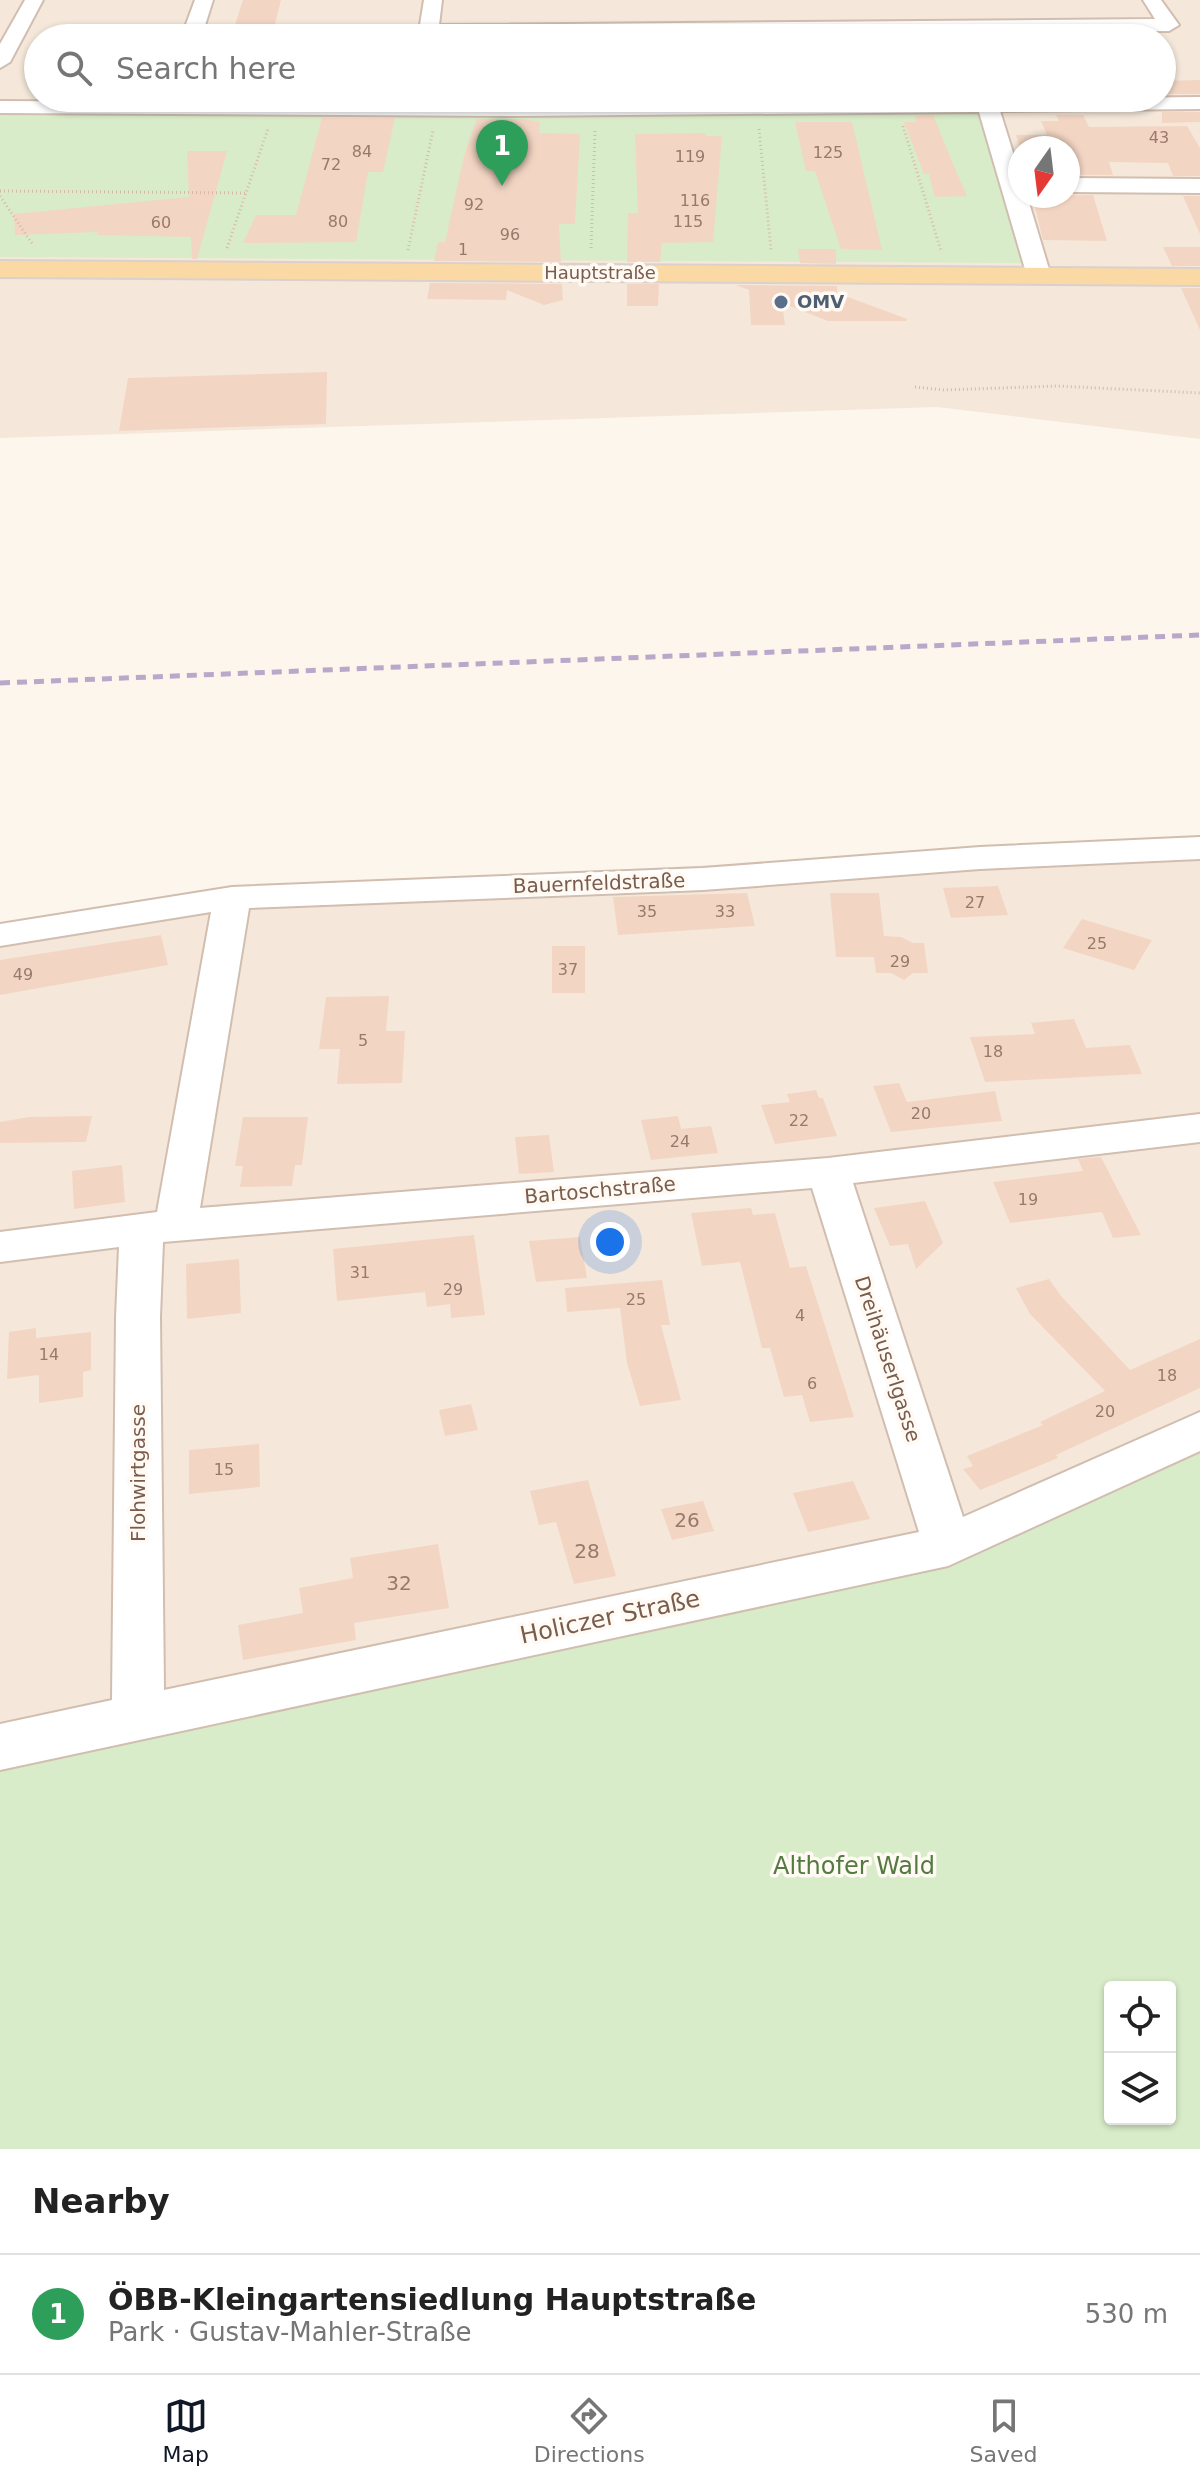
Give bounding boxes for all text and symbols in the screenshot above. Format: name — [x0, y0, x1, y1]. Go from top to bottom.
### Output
search box — [24, 24, 1176, 112]
icon: search — [52, 46, 96, 90]
text: Search here — [116, 51, 296, 86]
pin: 1 — [476, 120, 528, 186]
house number: 43 — [1149, 128, 1169, 147]
north arrow — [1008, 136, 1080, 208]
house number: 84 — [352, 142, 372, 161]
house number: 125 — [813, 143, 843, 162]
house number: 119 — [675, 147, 705, 166]
house number: 72 — [321, 155, 341, 174]
house number: 116 — [680, 191, 710, 210]
house number: 92 — [464, 195, 484, 214]
house number: 80 — [328, 212, 348, 231]
house number: 115 — [673, 212, 703, 231]
house number: 60 — [151, 213, 171, 232]
house number: 96 — [500, 225, 520, 244]
house number: 1 — [458, 240, 468, 259]
street label: Hauptstraße — [544, 262, 656, 283]
place label: OMV — [797, 291, 844, 312]
marker: OMV — [772, 293, 790, 311]
street label: Bauernfeldstraße — [512, 868, 686, 898]
house number: 27 — [965, 893, 985, 912]
house number: 35 — [637, 902, 657, 921]
house number: 33 — [715, 902, 735, 921]
house number: 25 — [1087, 934, 1107, 953]
house number: 29 — [890, 952, 910, 971]
house number: 37 — [558, 960, 578, 979]
house number: 49 — [13, 965, 33, 984]
house number: 5 — [358, 1031, 368, 1050]
house number: 18 — [983, 1042, 1003, 1061]
house number: 20 — [911, 1104, 931, 1123]
house number: 22 — [789, 1111, 809, 1130]
house number: 24 — [670, 1132, 690, 1151]
street label: Bartoschstraße — [523, 1171, 677, 1209]
house number: 19 — [1018, 1190, 1038, 1209]
your location — [590, 1222, 630, 1262]
house number: 31 — [350, 1263, 370, 1282]
street label: Dreihäuserlgasse — [850, 1273, 926, 1445]
house number: 29 — [443, 1280, 463, 1299]
house number: 25 — [626, 1290, 646, 1309]
house number: 4 — [795, 1306, 805, 1325]
house number: 14 — [39, 1345, 59, 1364]
house number: 18 — [1157, 1366, 1177, 1385]
house number: 6 — [807, 1374, 817, 1393]
house number: 20 — [1095, 1402, 1115, 1421]
street label: Flohwirtgasse — [126, 1404, 150, 1542]
house number: 15 — [214, 1460, 234, 1479]
house number: 26 — [674, 1508, 700, 1532]
house number: 28 — [574, 1539, 600, 1563]
house number: 32 — [386, 1571, 412, 1595]
street label: Holiczer Straße — [517, 1584, 703, 1650]
park label: Althofer Wald — [773, 1852, 935, 1880]
map controls — [1104, 1981, 1176, 2125]
button: locate — [1104, 1981, 1176, 2053]
button: layers — [1104, 2053, 1176, 2125]
text: Nearby — [32, 2181, 170, 2221]
text: ÖBB-Kleingartensiedlung Hauptstraße — [108, 2282, 756, 2317]
text: 1 — [49, 2299, 67, 2329]
text: 530 m — [1085, 2299, 1168, 2329]
text: Park · Gustav-Mahler-Straße — [108, 2317, 472, 2347]
tab: Map — [162, 2394, 209, 2467]
tab: Directions — [534, 2394, 645, 2467]
tab: Saved — [970, 2394, 1038, 2467]

